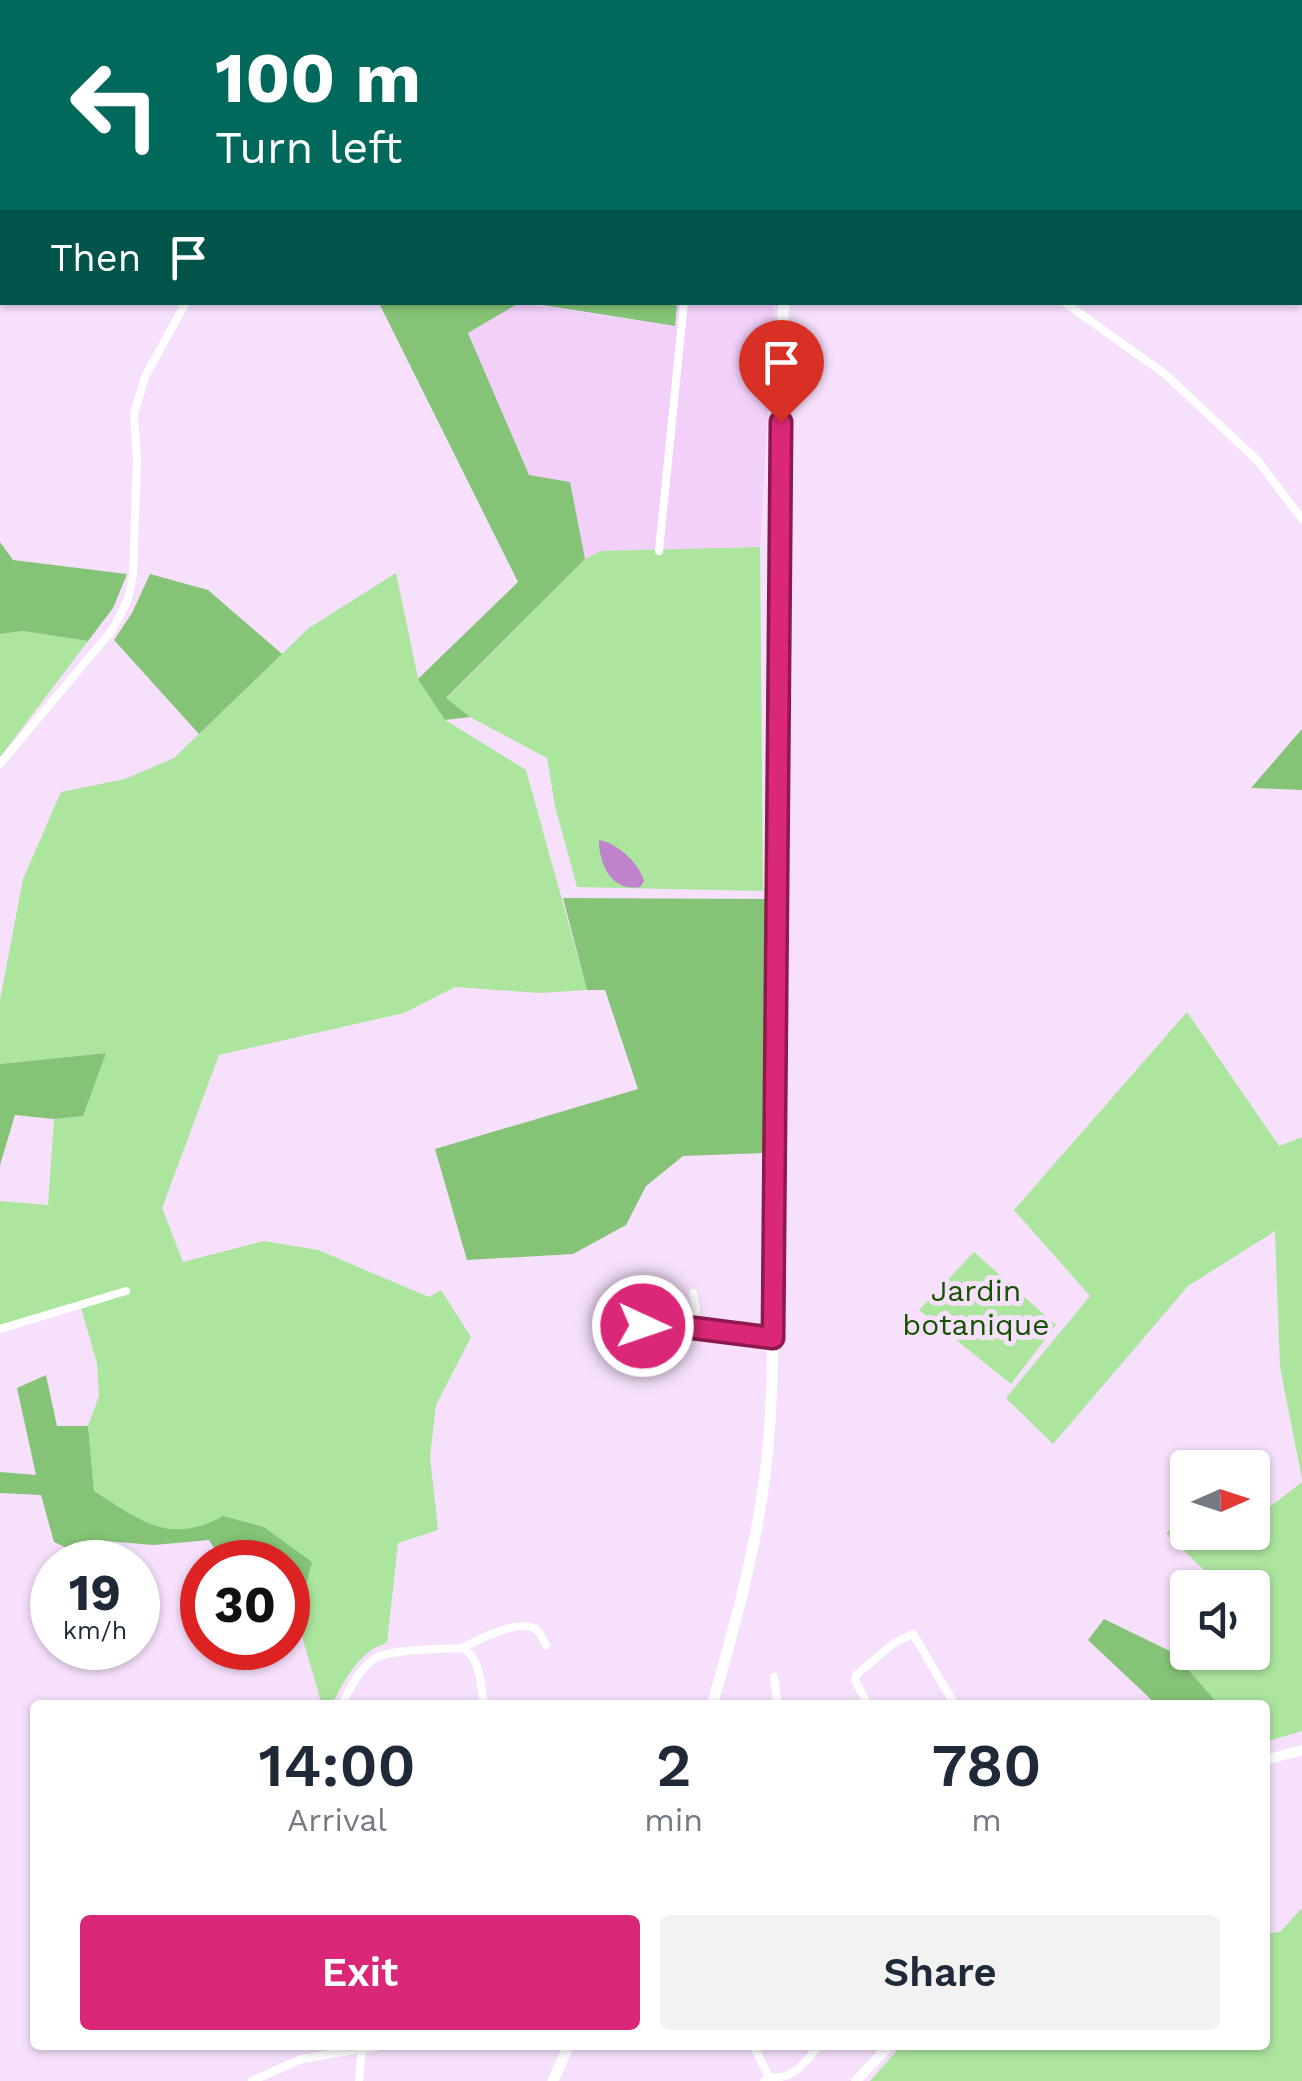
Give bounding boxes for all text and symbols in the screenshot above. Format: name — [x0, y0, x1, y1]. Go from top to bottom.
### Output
text: 100 m — [215, 37, 421, 119]
icon: left — [50, 40, 180, 170]
text: Turn left — [215, 121, 402, 174]
icon: arrive — [161, 230, 216, 285]
text: Then — [50, 236, 141, 280]
pin — [739, 320, 824, 423]
icon: arrive — [754, 335, 809, 390]
park label: Jardin botanique — [902, 1273, 1050, 1342]
position arrow — [591, 1274, 695, 1378]
north arrow — [1170, 1450, 1270, 1550]
map controls — [1170, 1450, 1270, 1670]
speed limit sign: 30 — [180, 1540, 310, 1670]
text: 19 — [69, 1563, 121, 1622]
button: sound — [1170, 1570, 1270, 1670]
text: km/h — [63, 1616, 127, 1645]
text: 14:00 — [259, 1730, 416, 1801]
text: 2 — [656, 1730, 691, 1801]
text: 780 — [932, 1730, 1041, 1801]
text: Arrival — [287, 1801, 387, 1839]
text: min — [644, 1801, 703, 1839]
text: m — [971, 1801, 1002, 1839]
button: Exit — [80, 1915, 640, 2030]
button: Share — [660, 1915, 1220, 2030]

